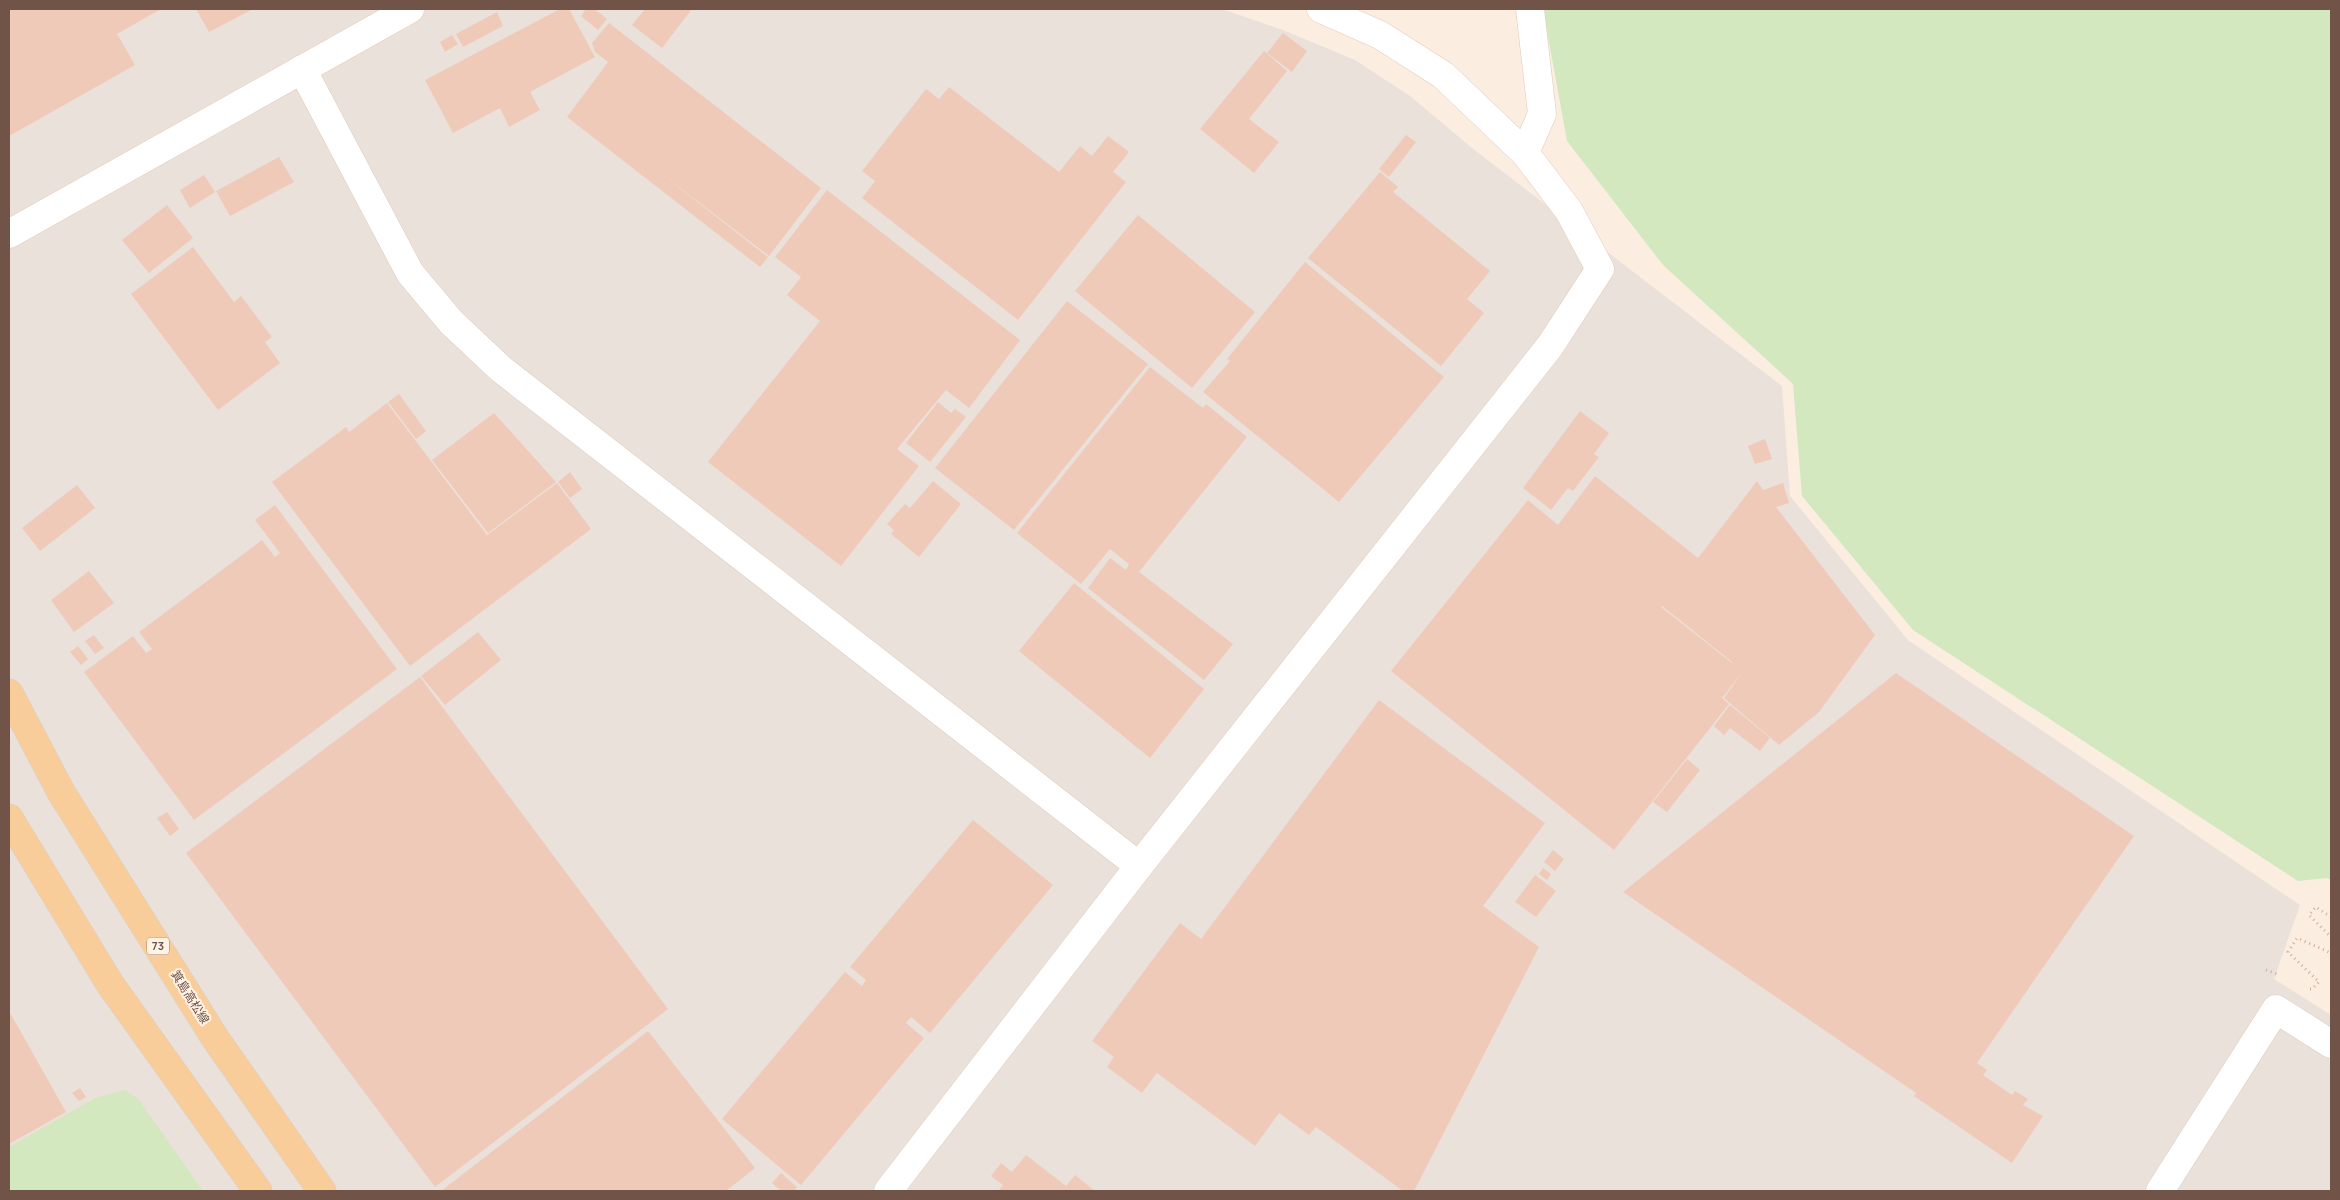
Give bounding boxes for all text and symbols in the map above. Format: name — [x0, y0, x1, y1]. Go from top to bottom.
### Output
road number: 73 — [147, 938, 169, 954]
street label: 箕島高松線 — [167, 967, 214, 1027]

